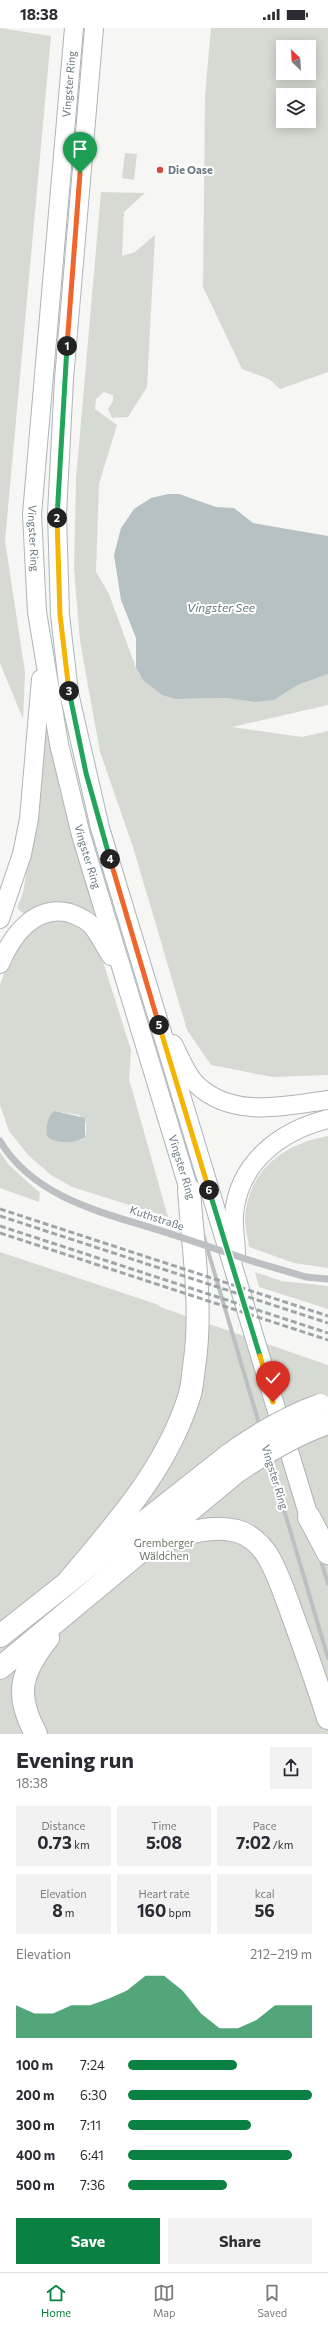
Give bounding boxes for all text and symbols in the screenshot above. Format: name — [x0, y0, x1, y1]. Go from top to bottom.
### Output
text: 18:38 — [20, 5, 58, 23]
north arrow — [276, 40, 316, 80]
map controls — [276, 40, 316, 128]
street label: Vingster Ring — [59, 50, 78, 118]
button: layers — [276, 88, 316, 128]
pin — [63, 132, 97, 173]
icon: arrive — [69, 138, 91, 160]
place label: Die Oase — [168, 163, 213, 176]
marker: Die Oase — [155, 165, 165, 175]
pin: 1 — [57, 336, 77, 356]
text: 1 — [65, 339, 69, 352]
street label: Vingster Ring — [26, 504, 42, 572]
pin: 2 — [47, 508, 67, 528]
text: 2 — [54, 511, 60, 524]
water label: Vingster See — [187, 600, 256, 614]
pin: 3 — [59, 681, 79, 701]
text: 3 — [66, 684, 72, 697]
street label: Vingster Ring — [73, 823, 104, 890]
pin: 4 — [100, 849, 120, 869]
text: 4 — [107, 852, 113, 865]
pin: 5 — [149, 1015, 169, 1035]
text: 5 — [156, 1018, 162, 1031]
street label: Vingster Ring — [166, 1133, 198, 1201]
pin: 6 — [199, 1180, 219, 1200]
text: 6 — [206, 1183, 212, 1196]
street label: Kuthstraße — [128, 1203, 186, 1232]
pin — [256, 1361, 290, 1402]
icon: check — [262, 1367, 284, 1389]
street label: Vingster Ring — [259, 1443, 291, 1511]
park label: Gremberger Wäldchen — [134, 1536, 195, 1562]
text: Evening run — [16, 1746, 134, 1773]
button: share — [270, 1747, 312, 1789]
text: 18:38 — [16, 1775, 48, 1791]
text: Distance — [41, 1819, 85, 1832]
text: Time — [151, 1819, 177, 1832]
text: Pace — [253, 1819, 277, 1832]
text: 0.73 — [37, 1832, 72, 1853]
text: 5:08 — [146, 1832, 182, 1853]
text: 7:02 — [236, 1832, 271, 1853]
text: km — [72, 1838, 89, 1851]
text: /km — [271, 1838, 293, 1851]
text: Elevation — [40, 1887, 87, 1900]
text: Heart rate — [138, 1887, 190, 1900]
text: kcal — [255, 1887, 275, 1900]
text: 8 — [52, 1900, 63, 1921]
text: 160 — [137, 1900, 166, 1921]
text: 56 — [254, 1900, 275, 1921]
text: m — [63, 1906, 74, 1919]
text: bpm — [166, 1906, 191, 1919]
text: Elevation — [16, 1946, 71, 1962]
text: 212–219 m — [250, 1946, 312, 1962]
text: 100 m — [16, 2057, 53, 2073]
text: 7:24 — [80, 2057, 105, 2073]
text: 200 m — [16, 2087, 54, 2103]
text: 6:30 — [80, 2087, 107, 2103]
text: 300 m — [16, 2117, 55, 2133]
text: 7:11 — [80, 2117, 101, 2133]
text: 400 m — [16, 2147, 55, 2163]
text: 6:41 — [80, 2147, 104, 2163]
text: 500 m — [16, 2177, 55, 2193]
text: 7:36 — [80, 2177, 105, 2193]
button: Save — [16, 2218, 160, 2264]
button: Share — [168, 2218, 312, 2264]
tab: Home — [41, 2282, 71, 2319]
tab: Map — [153, 2282, 176, 2319]
tab: Saved — [257, 2282, 287, 2319]

